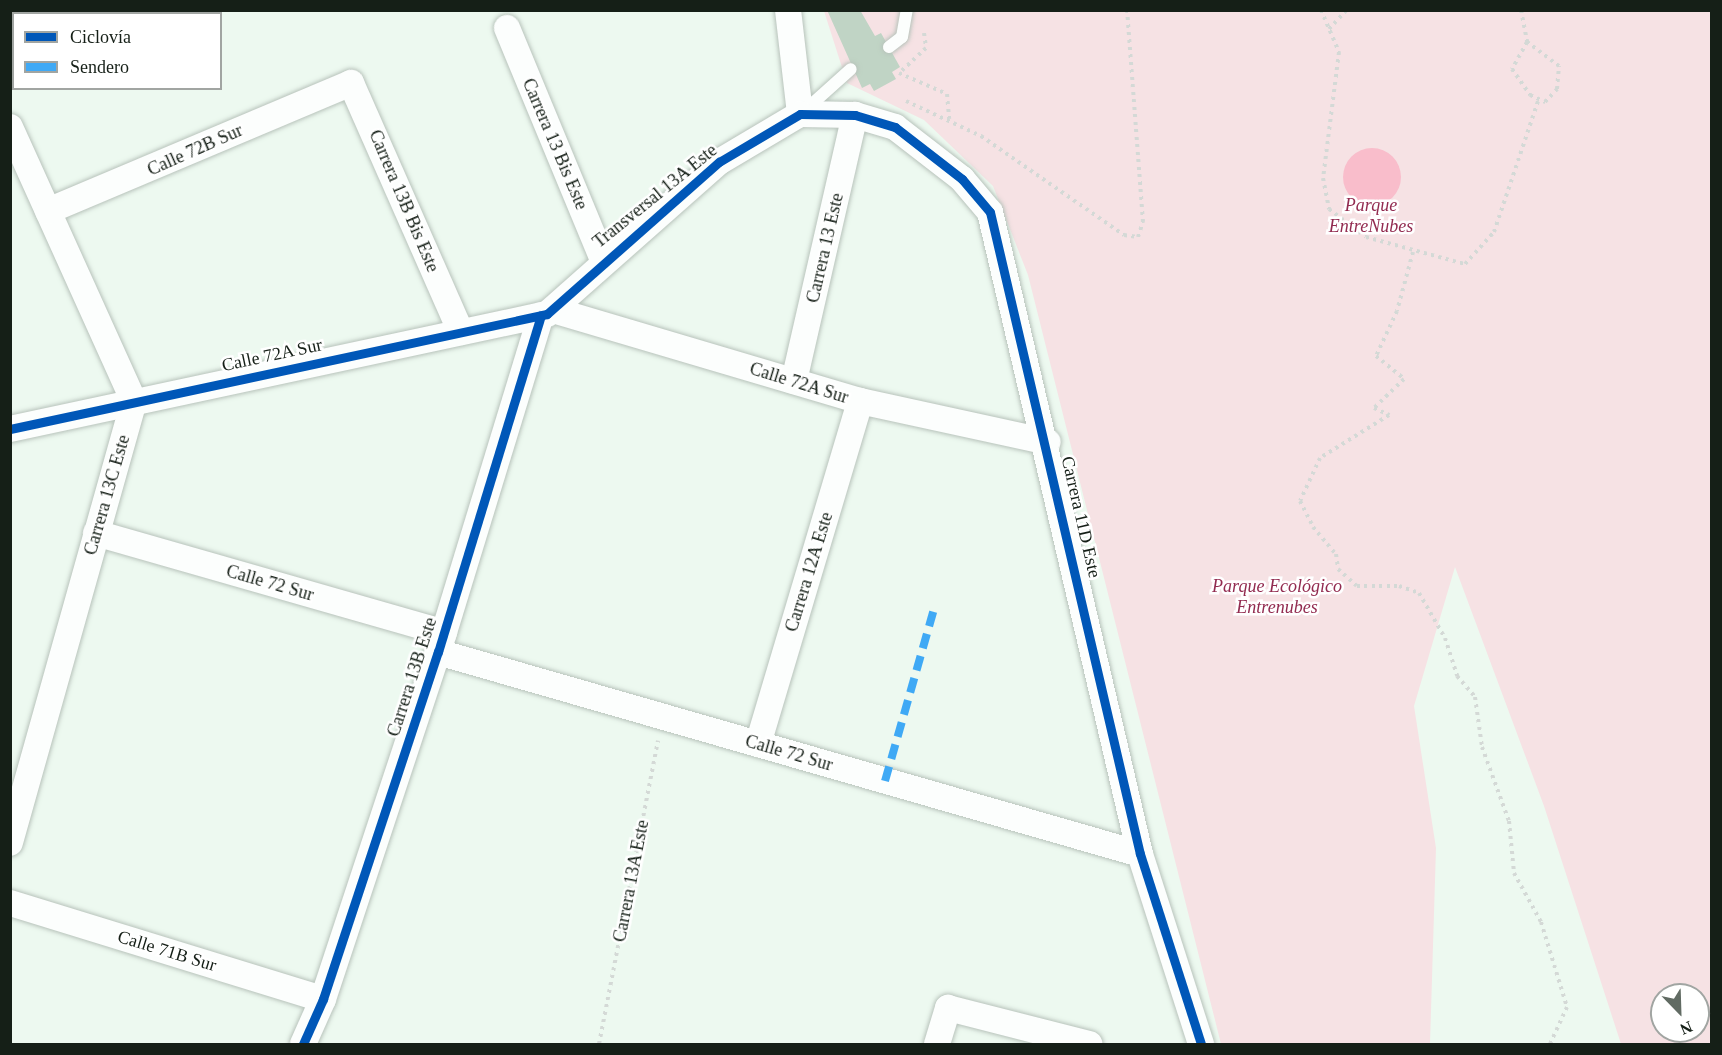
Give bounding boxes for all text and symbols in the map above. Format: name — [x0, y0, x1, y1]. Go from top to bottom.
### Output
legend — [12, 12, 222, 90]
text: Ciclovía — [70, 27, 131, 47]
text: Sendero — [70, 57, 129, 77]
street label: Carrera 13 Bis Este — [518, 75, 592, 213]
street label: Calle 72B Sur — [144, 119, 246, 181]
street label: Carrera 13B Bis Este — [364, 127, 444, 275]
street label: Transversal 13A Este — [588, 139, 722, 253]
street label: Carrera 13 Este — [802, 191, 848, 305]
park label: Parque EntreNubes — [1329, 195, 1413, 238]
street label: Calle 72A Sur — [219, 334, 325, 376]
street label: Calle 72A Sur — [747, 358, 851, 408]
street label: Carrera 13C Este — [80, 432, 134, 558]
street label: Carrera 11D Este — [1056, 454, 1106, 580]
street label: Carrera 12A Este — [780, 509, 838, 635]
street label: Calle 72 Sur — [224, 560, 316, 606]
park label: Parque Ecológico Entrenubes — [1212, 576, 1342, 618]
street label: Carrera 13B Este — [383, 615, 441, 739]
street label: Calle 72 Sur — [743, 730, 835, 776]
street label: Carrera 13A Este — [608, 818, 654, 944]
street label: Calle 71B Sur — [115, 926, 219, 976]
north arrow — [1650, 983, 1710, 1043]
text: N — [1678, 1018, 1695, 1038]

